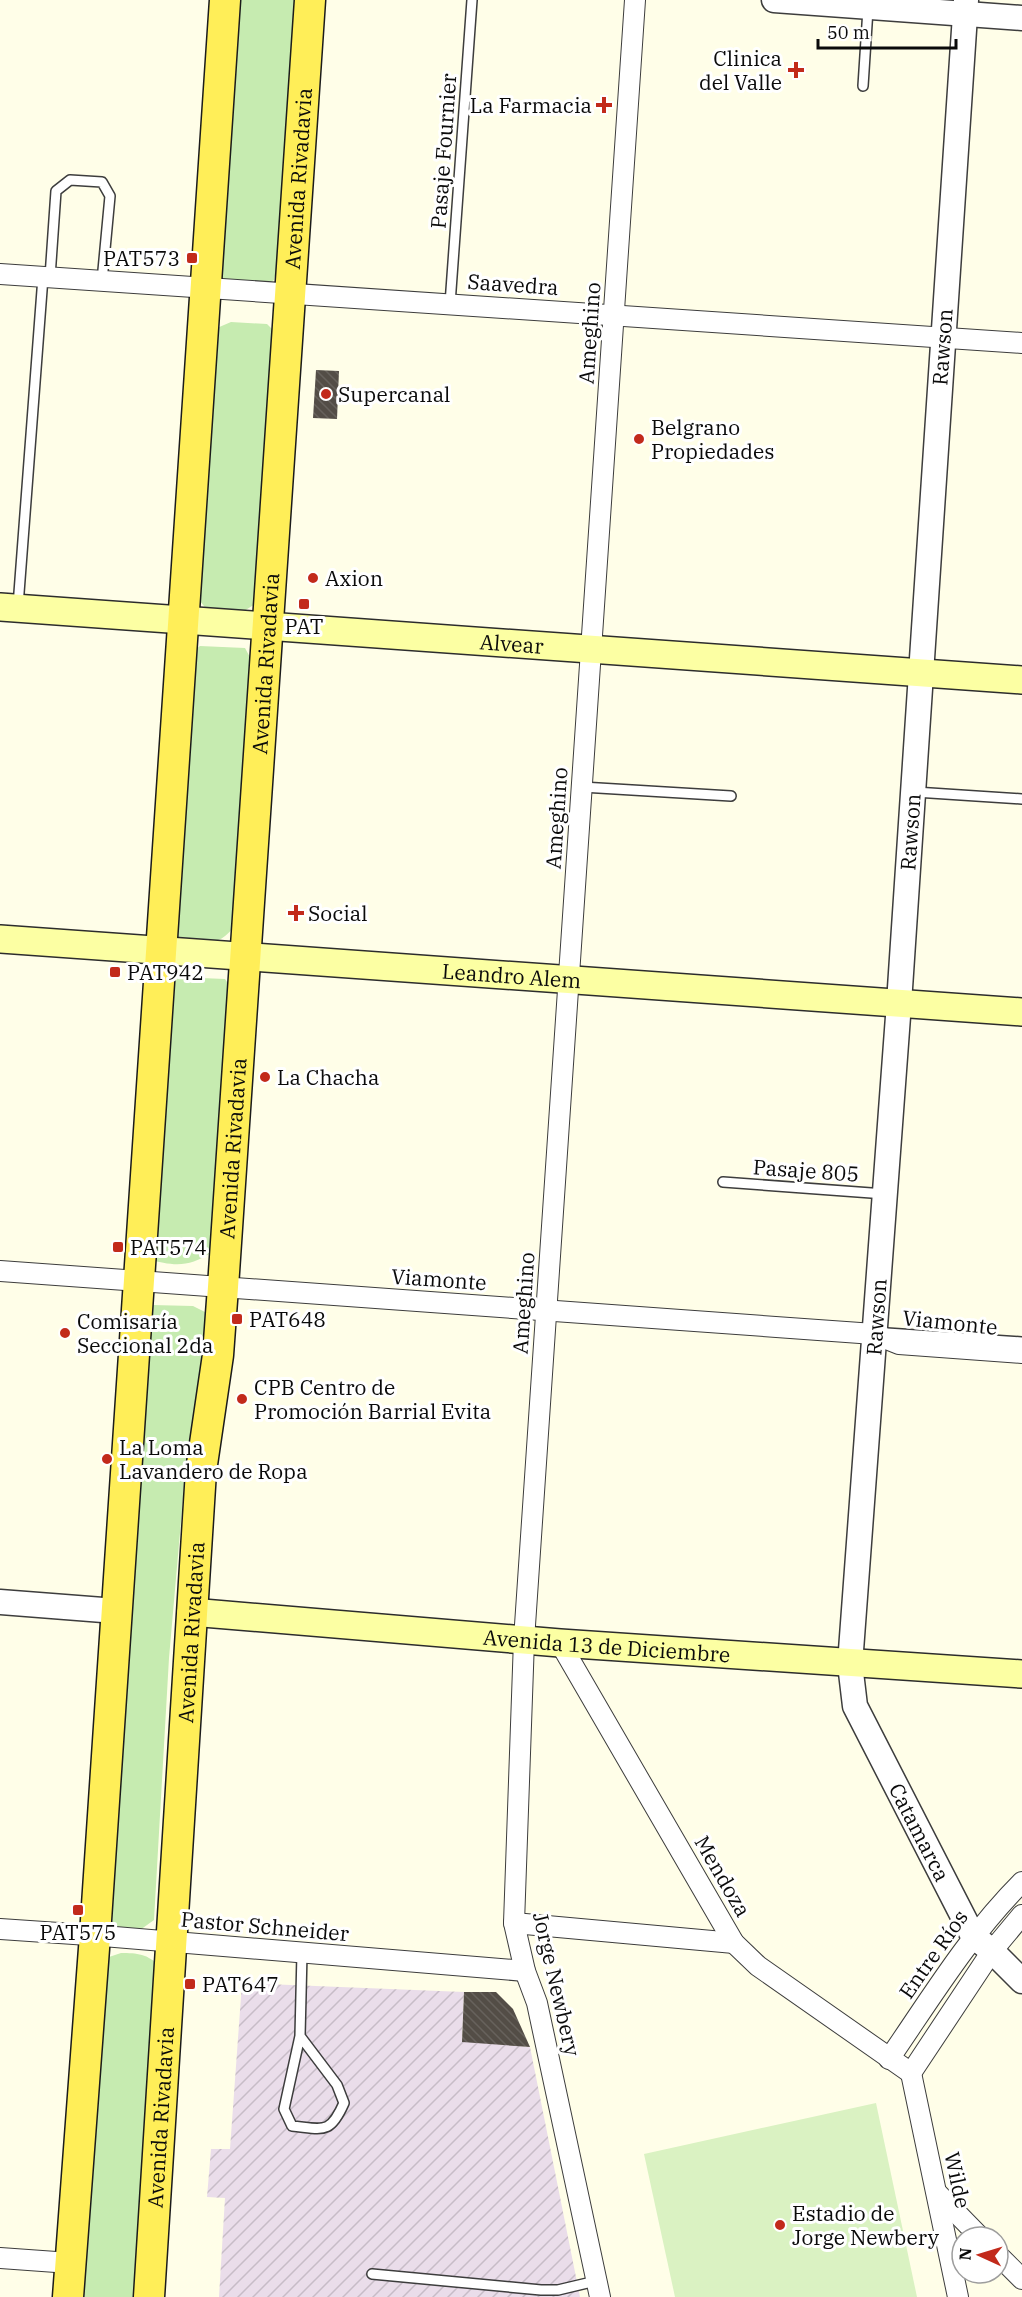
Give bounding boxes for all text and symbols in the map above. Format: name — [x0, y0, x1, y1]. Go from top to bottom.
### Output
scale bar — [818, 12, 956, 50]
text: 50 m — [827, 21, 870, 44]
place label: Clinica del Valle — [699, 44, 782, 96]
marker: Clinica del Valle — [787, 61, 805, 79]
street label: Pasaje Fournier — [424, 72, 462, 230]
street label: Avenida Rivadavia — [278, 87, 318, 270]
place label: La Farmacia — [470, 91, 592, 119]
marker: La Farmacia — [597, 98, 611, 112]
place label: PAT573 — [103, 244, 180, 272]
marker: PAT573 — [185, 251, 199, 265]
street label: Saavedra — [467, 267, 559, 301]
street label: Ameghino — [571, 281, 607, 385]
street label: Rawson — [925, 308, 959, 386]
place label: Supercanal — [338, 380, 450, 408]
marker: Supercanal — [319, 387, 333, 401]
place label: Belgrano Propiedades — [651, 413, 775, 465]
marker: Belgrano Propiedades — [632, 432, 646, 446]
place label: Axion — [325, 564, 383, 592]
marker: Axion — [306, 571, 320, 585]
street label: Avenida Rivadavia — [245, 572, 285, 755]
marker: PAT — [297, 597, 311, 611]
place label: PAT — [284, 612, 324, 640]
street label: Alvear — [479, 627, 545, 660]
street label: Ameghino — [538, 766, 574, 870]
street label: Rawson — [893, 793, 927, 871]
place label: Social — [308, 899, 368, 927]
marker: Social — [289, 906, 303, 920]
street label: Leandro Alem — [441, 957, 582, 994]
place label: PAT942 — [127, 958, 204, 986]
marker: PAT942 — [108, 965, 122, 979]
street label: Avenida Rivadavia — [212, 1057, 252, 1240]
place label: La Chacha — [277, 1063, 379, 1091]
marker: La Chacha — [258, 1070, 272, 1084]
street label: Pasaje 805 — [752, 1152, 860, 1188]
place label: PAT574 — [130, 1233, 207, 1261]
marker: PAT574 — [111, 1240, 125, 1254]
street label: Ameghino — [505, 1251, 541, 1355]
street label: Viamonte — [390, 1262, 488, 1296]
street label: Rawson — [859, 1278, 893, 1356]
street label: Viamonte — [901, 1303, 999, 1341]
place label: PAT648 — [249, 1305, 326, 1333]
place label: Comisaría Seccional 2da — [77, 1307, 213, 1359]
marker: PAT648 — [230, 1312, 244, 1326]
marker: Comisaría Seccional 2da — [58, 1326, 72, 1340]
place label: CPB Centro de Promoción Barrial Evita — [254, 1373, 491, 1425]
marker: CPB Centro de Promoción Barrial Evita — [235, 1392, 249, 1406]
place label: La Loma Lavandero de Ropa — [119, 1433, 308, 1485]
marker: La Loma Lavandero de Ropa — [100, 1452, 114, 1466]
street label: Avenida Rivadavia — [171, 1541, 211, 1724]
street label: Avenida 13 de Diciembre — [482, 1623, 731, 1668]
street label: Catamarca — [883, 1778, 956, 1886]
street label: Mendoza — [688, 1830, 758, 1922]
marker: PAT575 — [71, 1903, 85, 1917]
street label: Entre Ríos — [892, 1904, 974, 2004]
street label: Pastor Schneider — [180, 1905, 351, 1947]
street label: Jorge Newbery — [527, 1909, 587, 2059]
place label: PAT575 — [40, 1918, 116, 1946]
place label: PAT647 — [202, 1970, 279, 1998]
marker: PAT647 — [183, 1977, 197, 1991]
street label: Avenida Rivadavia — [141, 2026, 180, 2209]
street label: Wilde — [938, 2149, 978, 2211]
place label: Estadio de Jorge Newbery — [792, 2199, 940, 2251]
marker: Estadio de Jorge Newbery — [773, 2218, 787, 2232]
north arrow — [950, 2225, 1010, 2285]
text: N — [955, 2247, 975, 2261]

